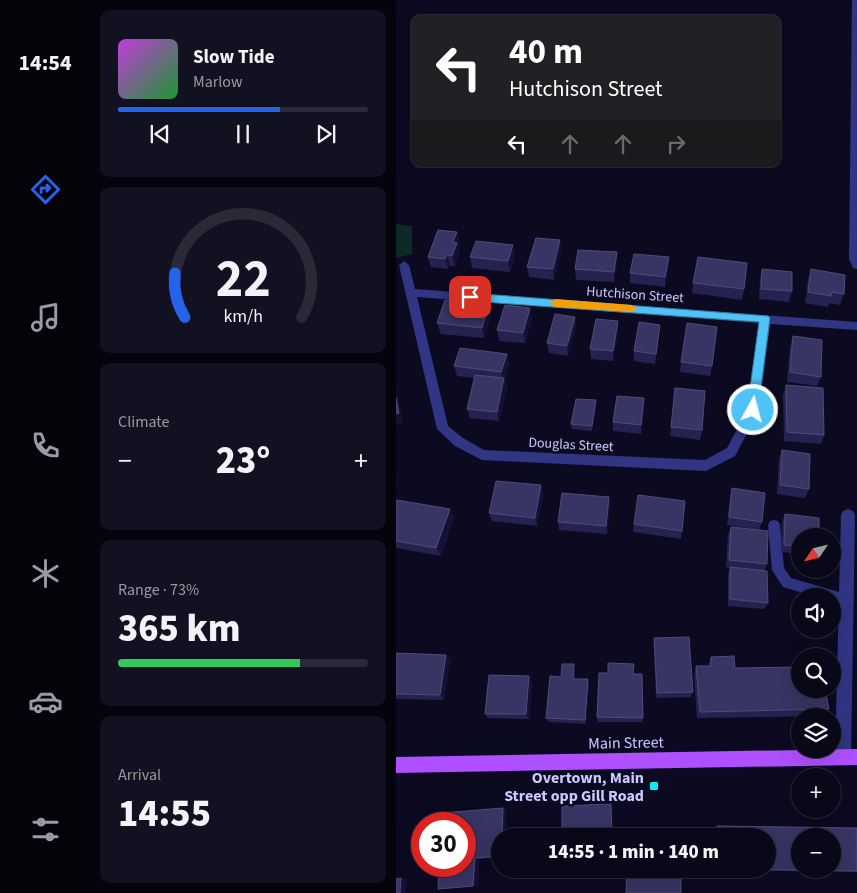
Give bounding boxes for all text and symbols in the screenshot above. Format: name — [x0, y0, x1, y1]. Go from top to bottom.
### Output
text: 40 m — [509, 27, 583, 77]
icon: left — [426, 35, 491, 100]
text: Slow Tide — [193, 44, 274, 71]
text: 14:54 — [18, 47, 72, 79]
text: Marlow — [193, 71, 242, 93]
text: Hutchison Street — [509, 73, 663, 105]
icon: previous — [146, 120, 174, 148]
icon: pause — [229, 120, 257, 148]
icon: next — [312, 120, 340, 148]
icon: left — [503, 130, 531, 158]
icon: ahead — [556, 130, 584, 158]
icon: ahead — [609, 130, 637, 158]
icon: right — [662, 130, 690, 158]
icon: directions — [28, 172, 63, 207]
text: 22 — [216, 243, 270, 317]
pin — [449, 276, 491, 318]
street label: Hutchison Street — [585, 282, 685, 308]
icon: arrive — [456, 283, 484, 311]
icon: music — [28, 300, 63, 335]
text: km/h — [223, 304, 263, 329]
position arrow — [726, 383, 778, 435]
text: Climate — [118, 411, 169, 433]
icon: phone — [28, 428, 63, 463]
street label: Douglas Street — [528, 433, 614, 457]
text: 23° — [216, 434, 270, 488]
text: − — [118, 441, 132, 481]
text: + — [354, 441, 368, 481]
north arrow — [791, 528, 841, 578]
map controls — [791, 528, 841, 878]
icon: climate — [28, 556, 63, 591]
text: Range · 73% — [118, 579, 199, 601]
button: sound — [791, 588, 841, 638]
text: 365 km — [118, 602, 240, 656]
button: search — [791, 648, 841, 698]
icon: car — [28, 684, 63, 719]
button: layers — [791, 708, 841, 758]
street label: Main Street — [588, 731, 665, 755]
text: Arrival — [118, 764, 161, 786]
place label: Overtown, Main Street opp Gill Road — [504, 767, 644, 807]
button: + — [791, 768, 841, 818]
marker: Overtown, Main Street opp Gill Road — [648, 780, 660, 792]
text: 14:55 — [118, 787, 211, 841]
icon: filters — [28, 812, 63, 847]
speed limit sign: 30 — [411, 812, 476, 877]
button: − — [791, 828, 841, 878]
text: 14:55 · 1 min · 140 m — [548, 839, 719, 866]

